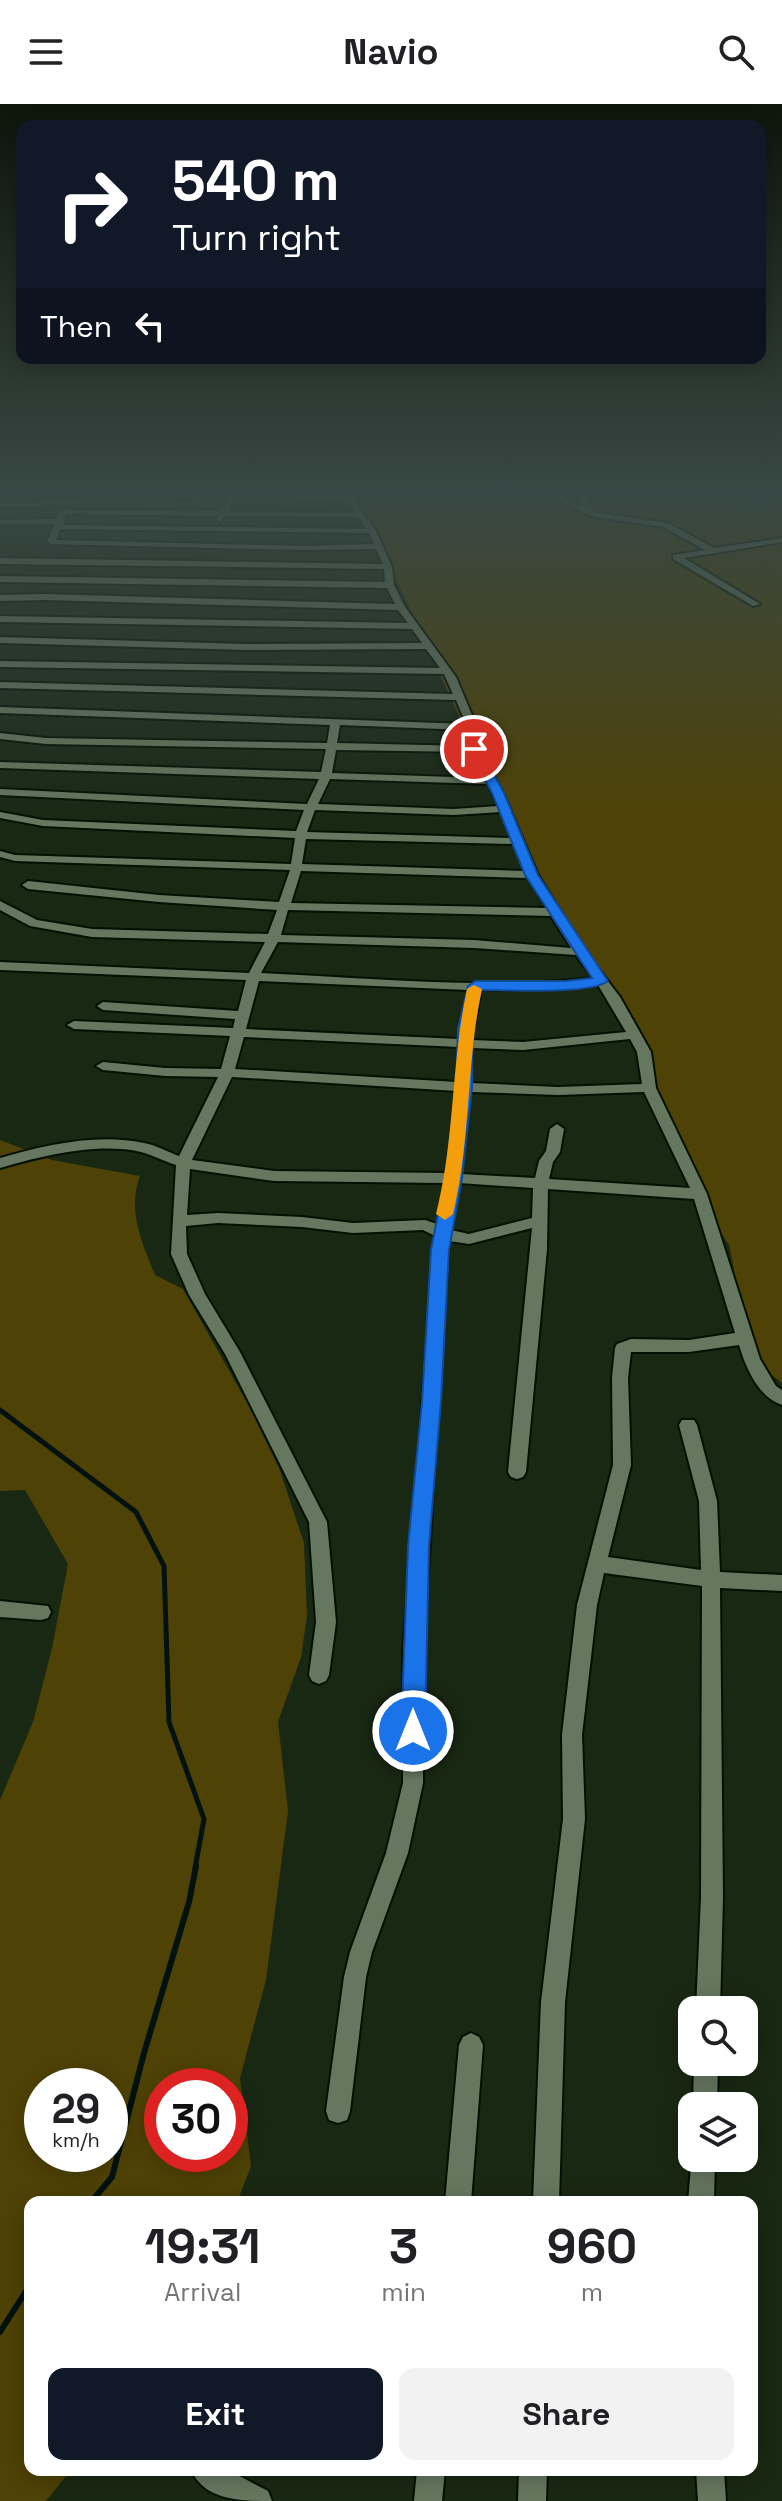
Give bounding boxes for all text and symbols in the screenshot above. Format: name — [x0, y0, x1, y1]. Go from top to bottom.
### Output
text: Navio — [343, 29, 439, 75]
icon: menu — [24, 30, 68, 74]
icon: search — [714, 30, 758, 74]
text: 540 m — [172, 145, 340, 216]
icon: right — [40, 152, 144, 256]
text: Turn right — [172, 215, 341, 261]
icon: left — [128, 304, 172, 348]
text: Then — [40, 307, 112, 346]
pin — [440, 715, 508, 783]
icon: arrive — [452, 727, 496, 771]
position arrow — [371, 1689, 455, 1773]
map controls — [678, 1996, 758, 2172]
button: search — [678, 1996, 758, 2076]
speed limit sign: 30 — [144, 2068, 248, 2172]
text: 29 — [52, 2084, 100, 2135]
button: layers — [678, 2092, 758, 2172]
text: km/h — [52, 2127, 100, 2153]
text: 19:31 — [145, 2216, 260, 2277]
text: 3 — [389, 2216, 418, 2277]
text: 960 — [547, 2216, 637, 2277]
text: Arrival — [164, 2275, 241, 2309]
text: min — [381, 2275, 426, 2309]
text: m — [581, 2275, 603, 2309]
button: Exit — [48, 2368, 383, 2460]
button: Share — [399, 2368, 734, 2460]

